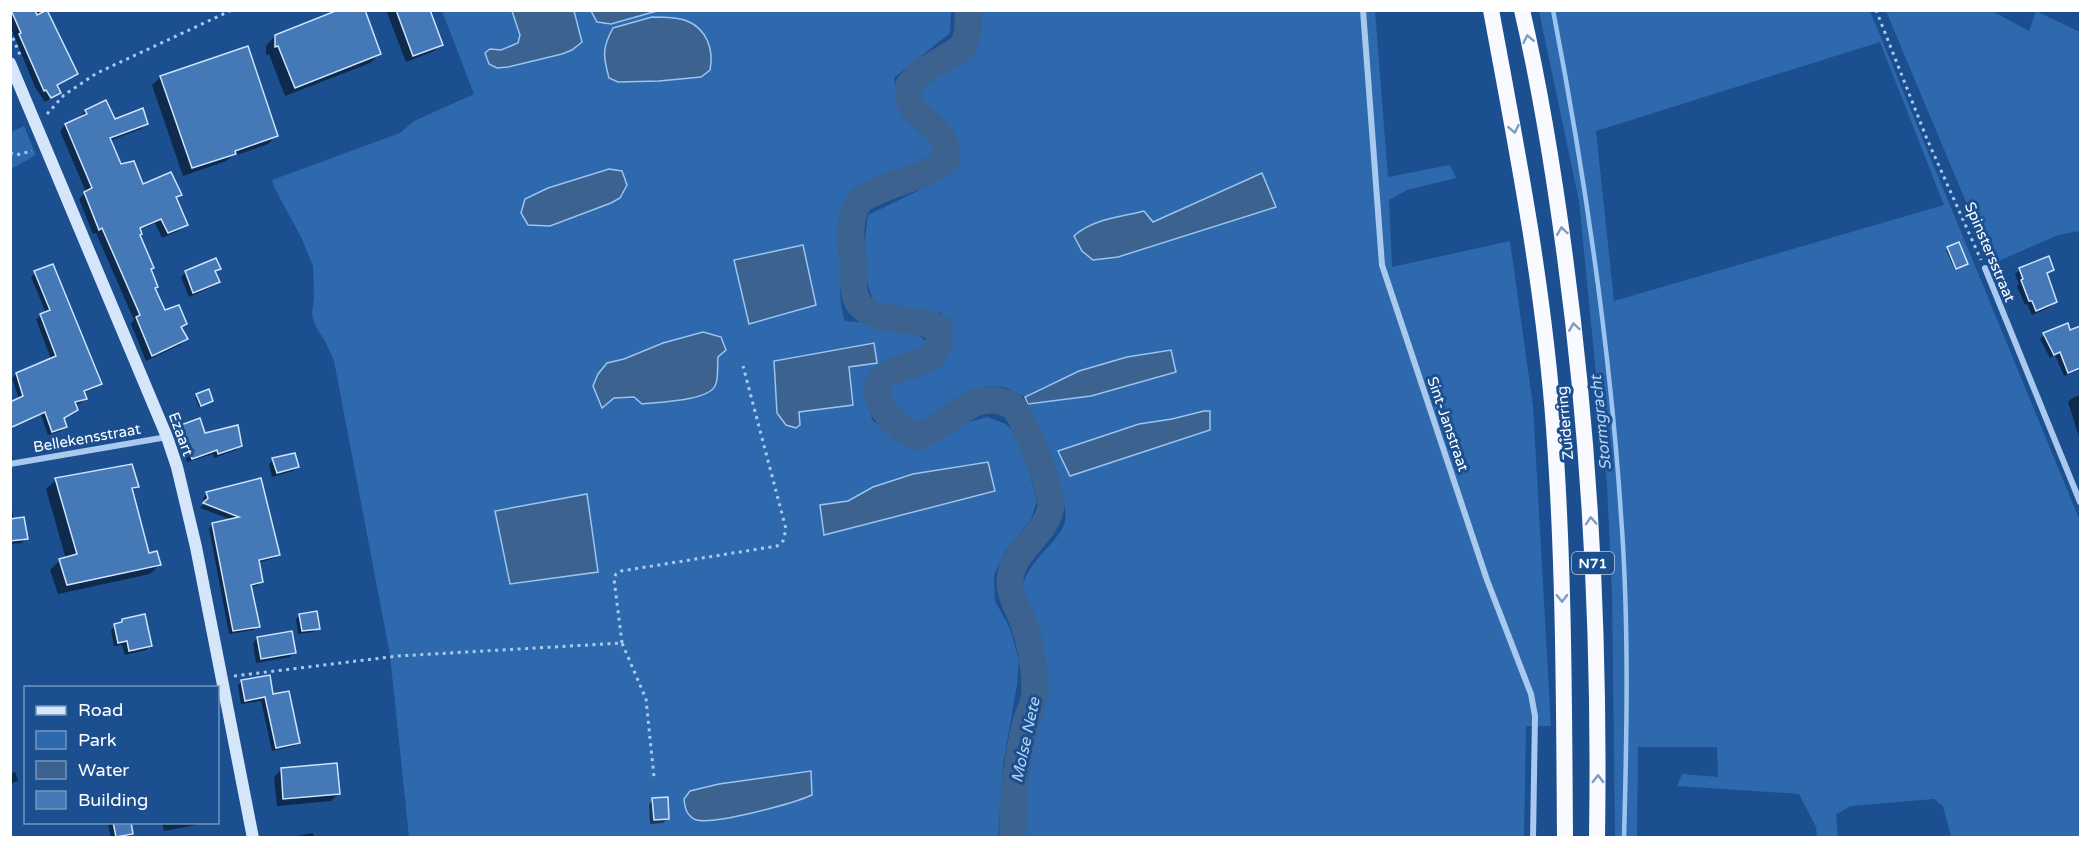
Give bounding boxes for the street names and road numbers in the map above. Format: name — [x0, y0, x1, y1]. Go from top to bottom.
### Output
street label: Spinstersstraat — [1961, 199, 2019, 305]
street label: Sint-Janstraat — [1423, 374, 1473, 474]
street label: Zuiderring — [1553, 385, 1577, 461]
street label: Ezaart — [165, 410, 197, 459]
street label: Bellekensstraat — [32, 420, 142, 456]
road number: N71 — [1572, 552, 1614, 574]

